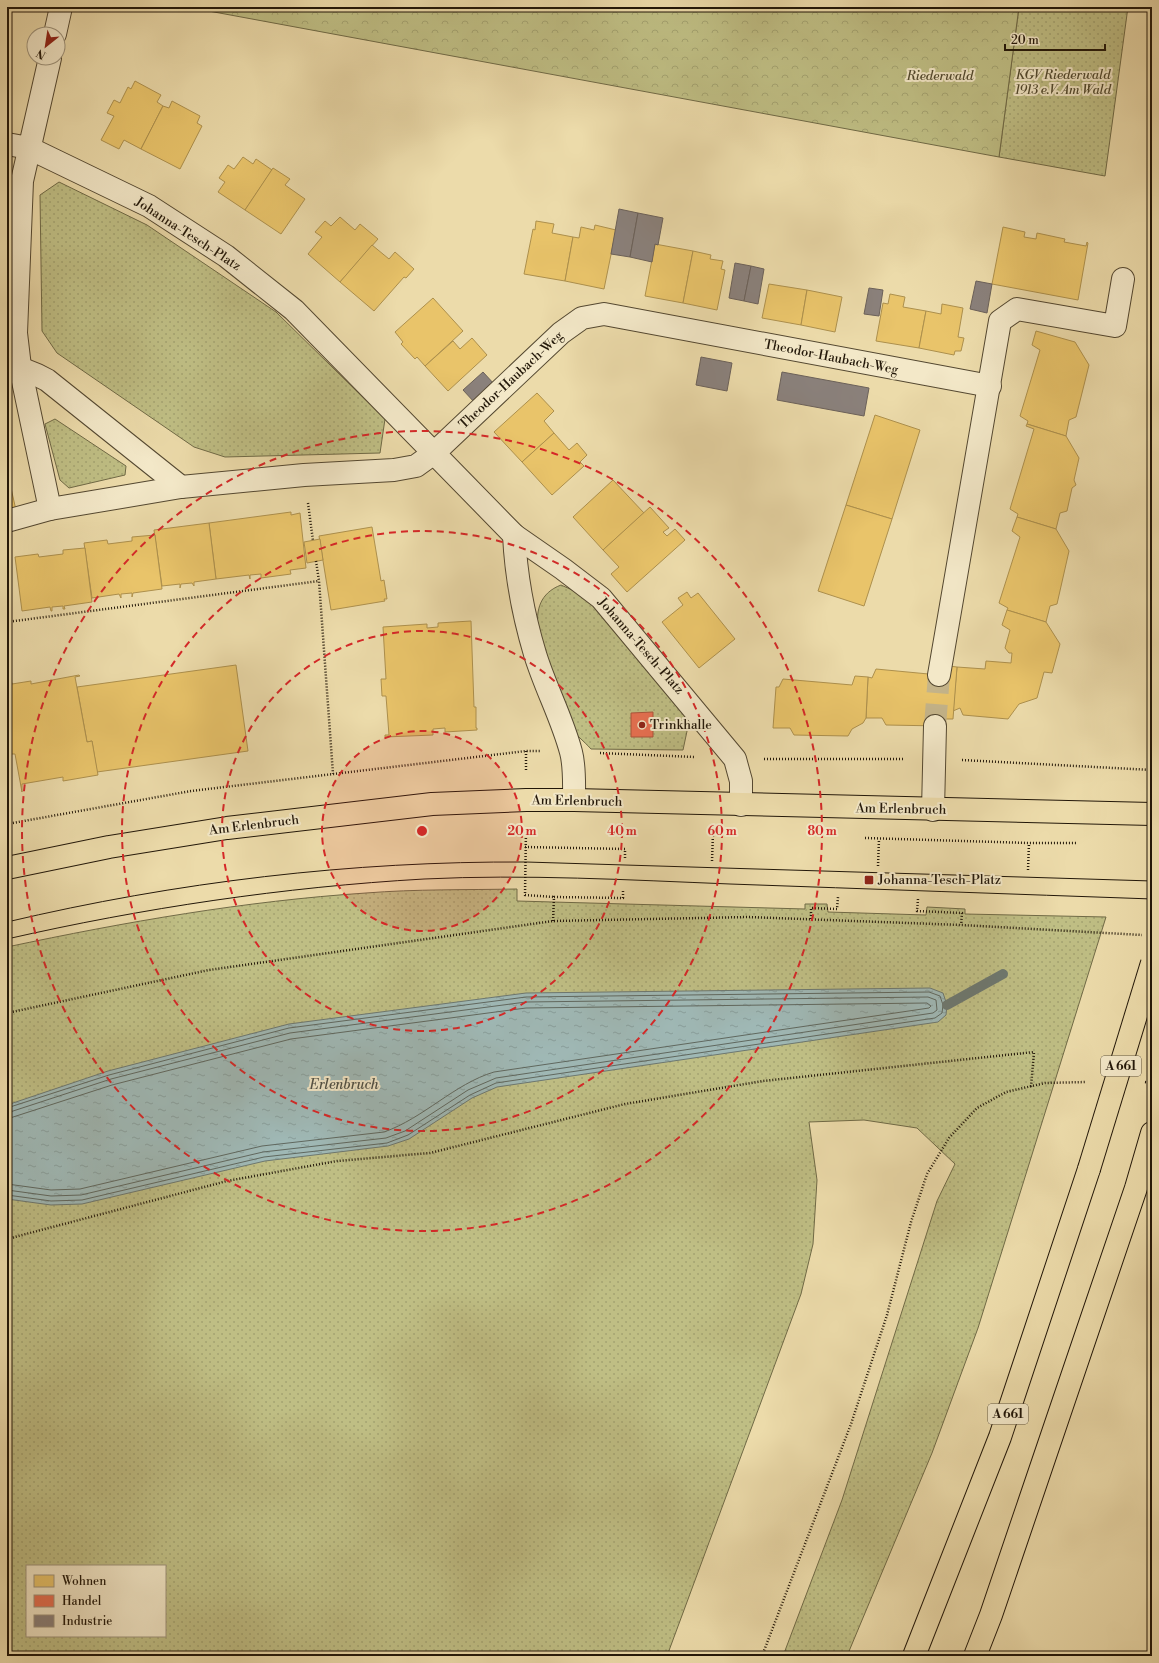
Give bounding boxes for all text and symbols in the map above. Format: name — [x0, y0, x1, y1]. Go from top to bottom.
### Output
north arrow — [26, 26, 66, 66]
scale bar — [1005, 26, 1105, 52]
text: 20 m — [1011, 33, 1039, 48]
text: N — [34, 45, 49, 62]
park label: KGV Riederwald 1913 e.V. Am Wald — [1015, 67, 1112, 98]
park label: Riederwald — [906, 68, 974, 84]
street label: Johanna-Tesch-Platz — [131, 193, 244, 274]
street label: Theodor-Haubach-Weg — [456, 327, 567, 432]
street label: Theodor-Haubach-Weg — [762, 336, 900, 378]
street label: Johanna-Tesch-Platz — [594, 594, 687, 698]
place label: Trinkhalle — [650, 717, 712, 733]
marker: Trinkhalle — [637, 720, 647, 730]
street label: Am Erlenbruch — [531, 792, 623, 810]
street label: Am Erlenbruch — [855, 800, 947, 818]
street label: Am Erlenbruch — [207, 812, 300, 839]
centre of rings — [415, 824, 429, 838]
text: 20 m — [507, 824, 537, 839]
text: 40 m — [607, 824, 637, 839]
text: 60 m — [707, 824, 737, 839]
text: 80 m — [807, 824, 837, 839]
place label: Johanna-Tesch-Platz — [877, 872, 1001, 888]
marker: Johanna-Tesch-Platz — [863, 874, 875, 886]
road number: A 661 — [1101, 1056, 1141, 1076]
water label: Erlenbruch — [308, 1076, 379, 1094]
road number: A 661 — [988, 1404, 1028, 1424]
legend — [26, 1565, 166, 1637]
text: Wohnen — [61, 1574, 106, 1589]
text: Handel — [62, 1594, 102, 1609]
text: Industrie — [62, 1614, 112, 1629]

